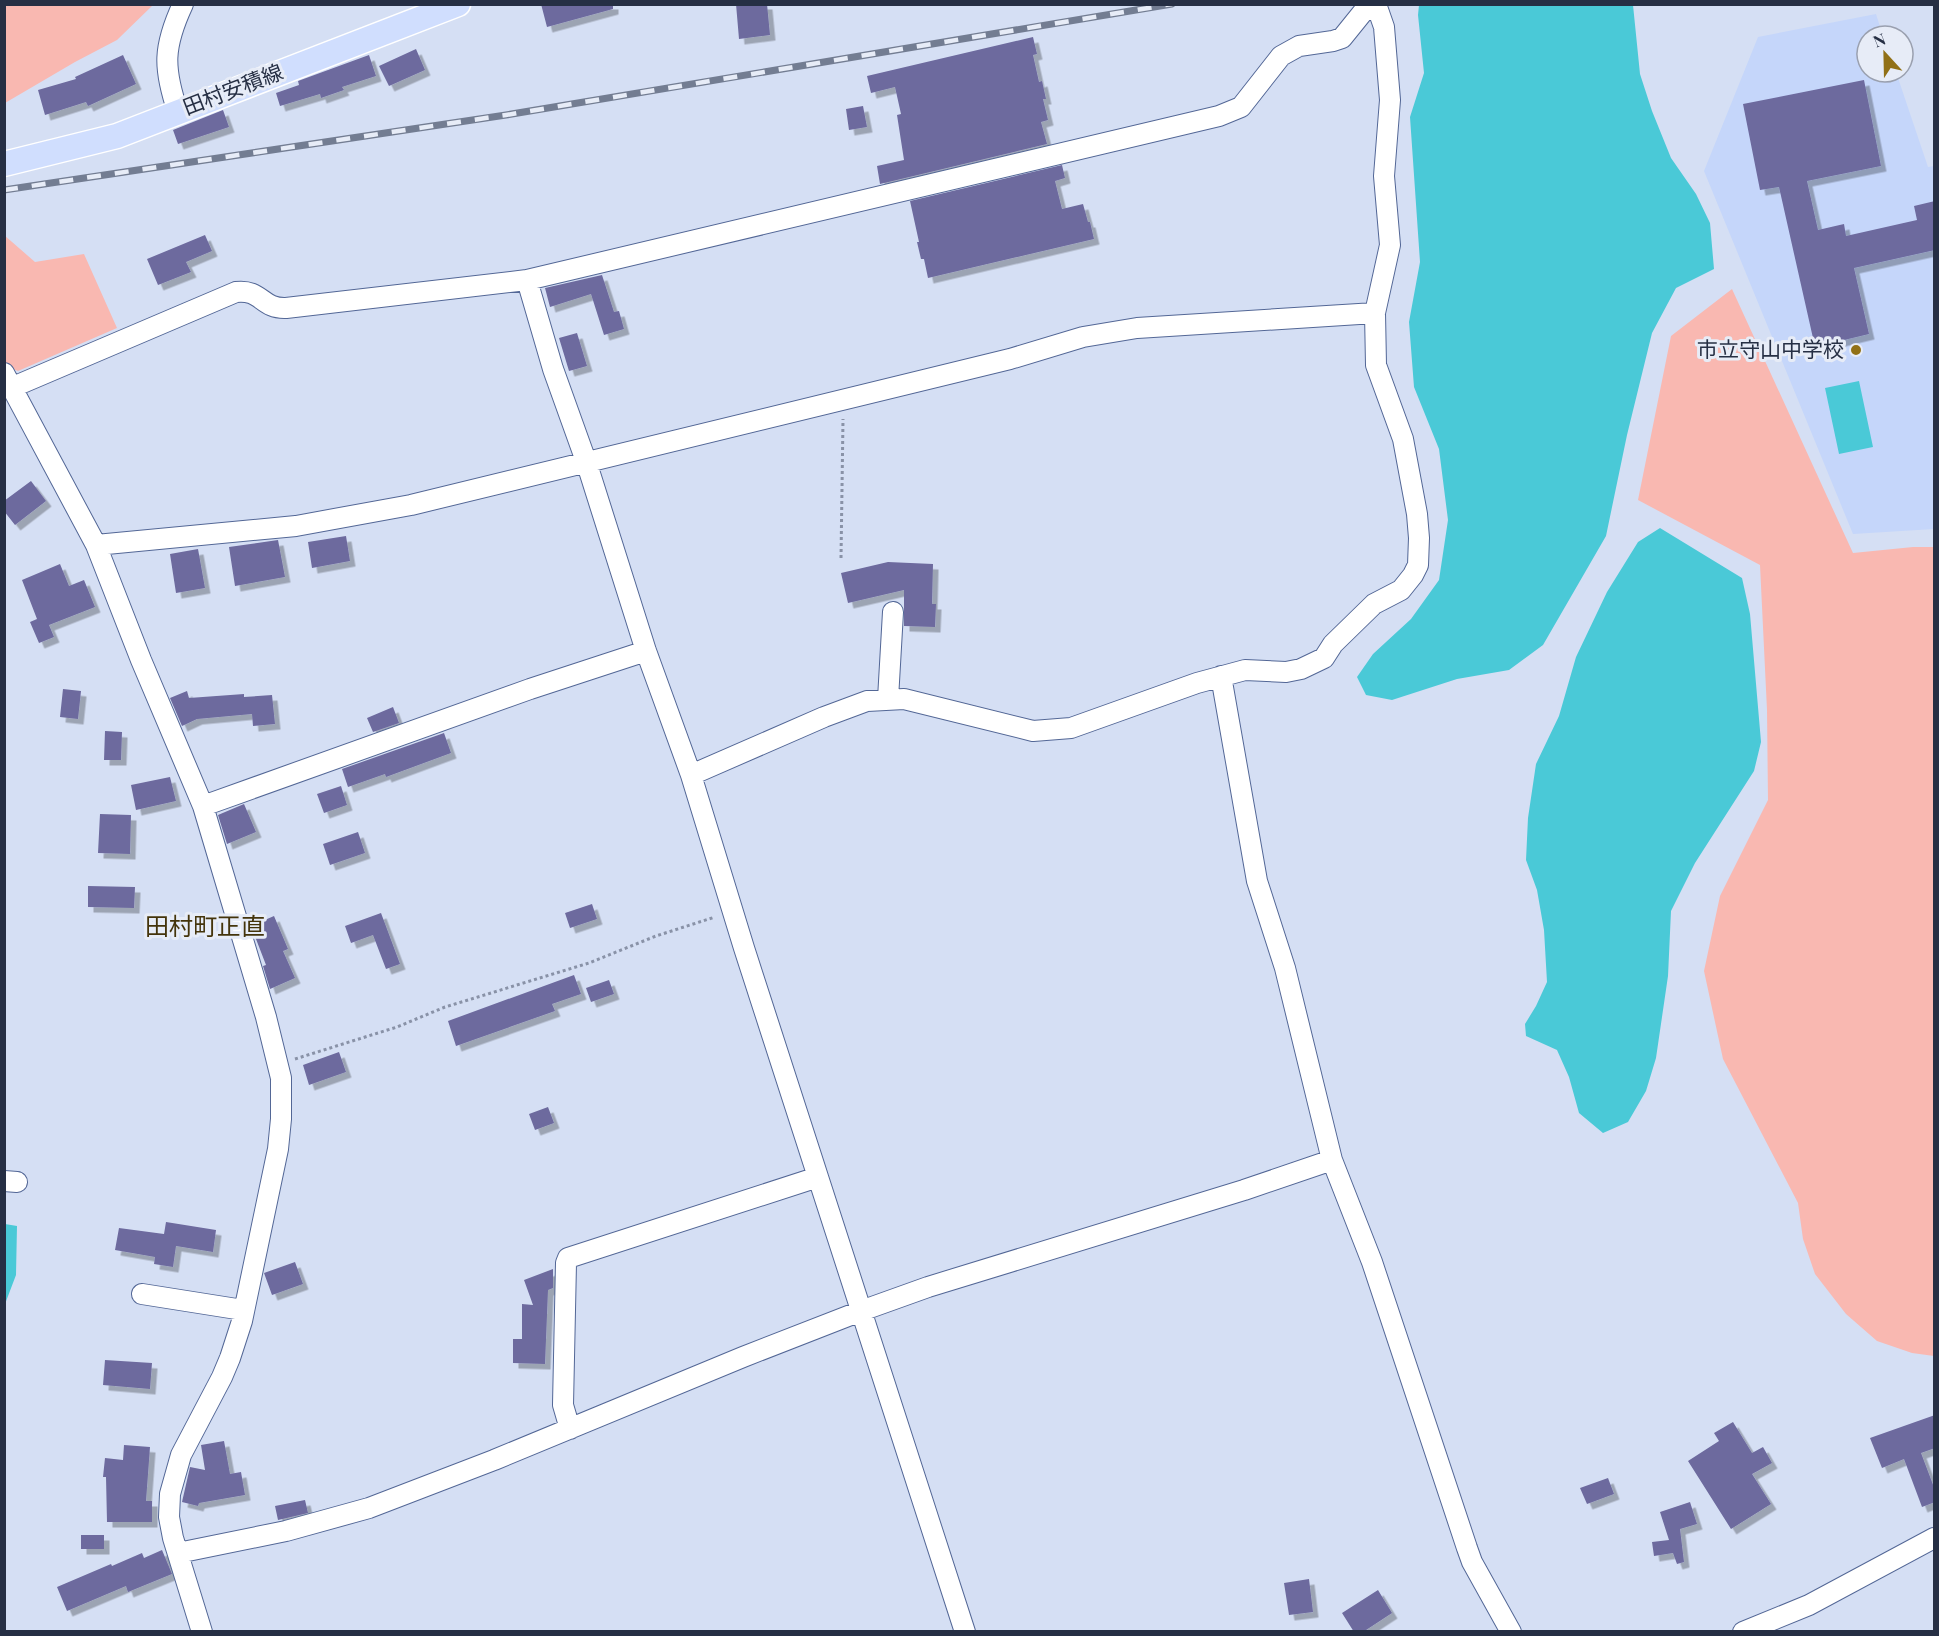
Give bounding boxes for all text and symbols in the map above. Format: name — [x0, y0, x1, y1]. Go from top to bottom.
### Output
north arrow — [1855, 24, 1915, 84]
text: N — [1870, 28, 1889, 52]
street label: 田村安積線 — [178, 56, 286, 120]
place label: 市立守山中学校 — [1697, 334, 1844, 362]
marker: 市立守山中学校 — [1849, 343, 1863, 357]
district label: 田村町正直 — [145, 909, 265, 941]

